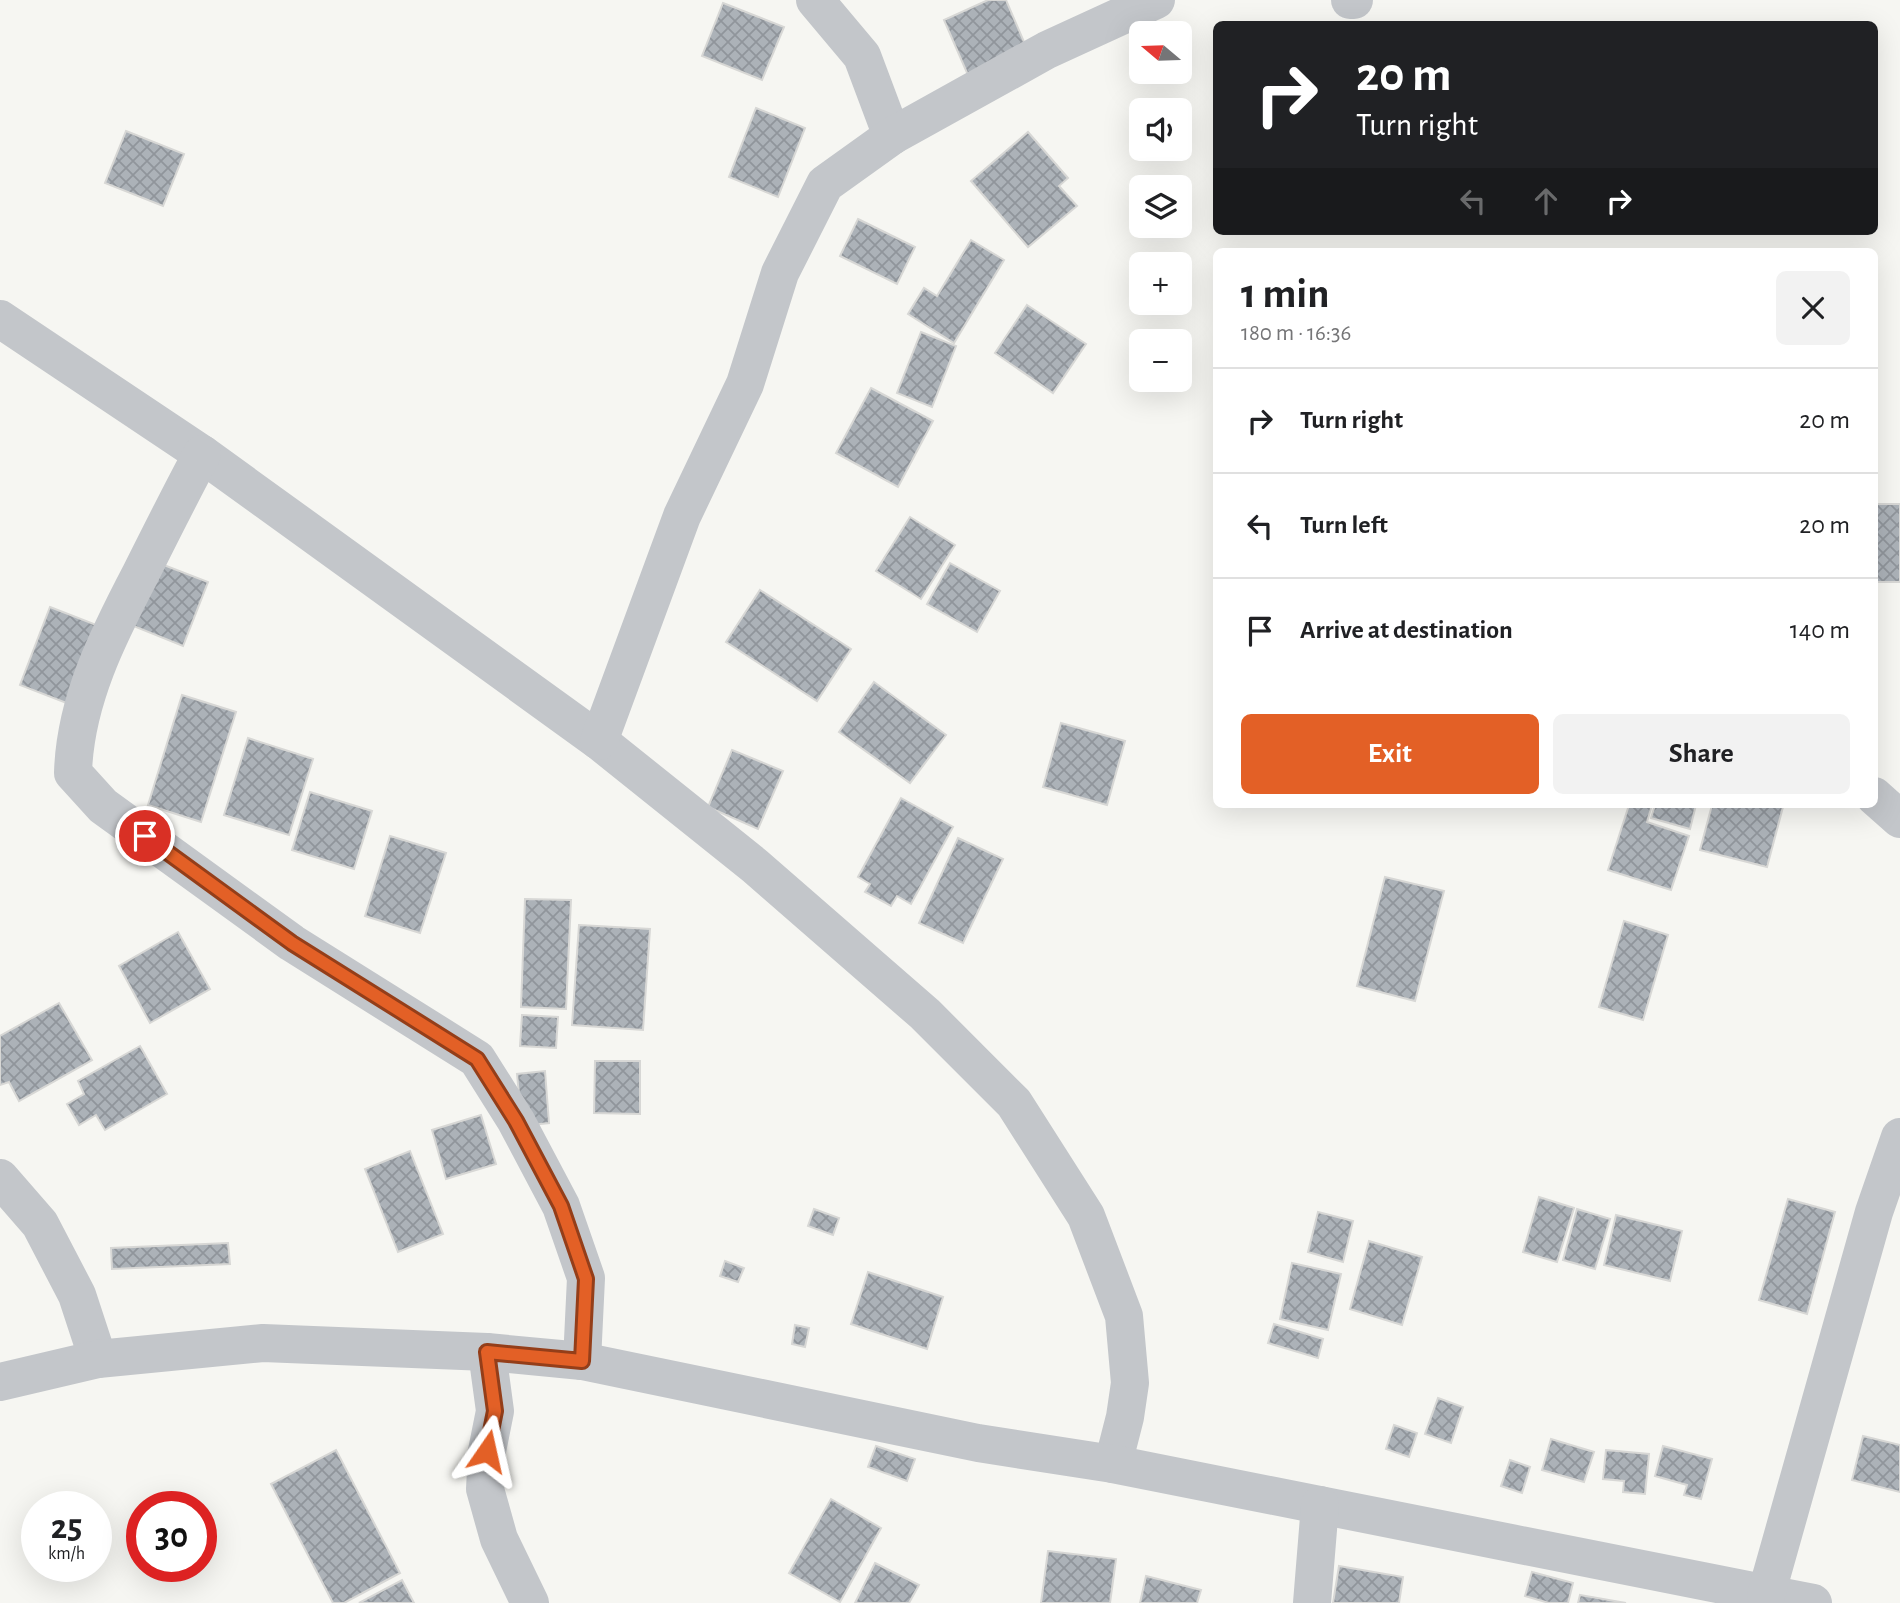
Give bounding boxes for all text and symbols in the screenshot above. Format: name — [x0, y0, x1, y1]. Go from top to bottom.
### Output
north arrow — [1129, 21, 1192, 84]
map controls — [1129, 21, 1192, 392]
icon: right — [1241, 49, 1332, 140]
text: 20 m — [1356, 51, 1452, 100]
button: sound — [1129, 98, 1192, 161]
text: Turn right — [1356, 109, 1478, 141]
button: layers — [1129, 175, 1192, 238]
icon: left — [1454, 182, 1492, 220]
icon: ahead — [1527, 182, 1565, 220]
icon: right — [1600, 182, 1638, 220]
button: + — [1129, 252, 1192, 315]
button: close — [1776, 271, 1850, 345]
text: 1 min — [1241, 273, 1330, 315]
text: 180 m · 16:36 — [1241, 322, 1351, 345]
button: − — [1129, 329, 1192, 392]
icon: right — [1241, 402, 1279, 440]
text: Turn right — [1300, 407, 1403, 433]
text: 20 m — [1799, 407, 1850, 433]
icon: left — [1241, 507, 1279, 545]
text: Turn left — [1300, 512, 1388, 538]
text: 20 m — [1799, 512, 1850, 538]
icon: arrive — [1241, 612, 1279, 650]
text: Arrive at destination — [1300, 617, 1513, 643]
text: 140 m — [1790, 617, 1850, 643]
button: Exit — [1241, 714, 1539, 794]
button: Share — [1553, 714, 1850, 794]
pin — [115, 806, 175, 866]
icon: arrive — [126, 817, 164, 855]
position arrow — [450, 1414, 524, 1488]
speed limit sign: 30 — [126, 1491, 217, 1582]
text: 25 — [51, 1510, 82, 1545]
text: km/h — [48, 1545, 85, 1563]

